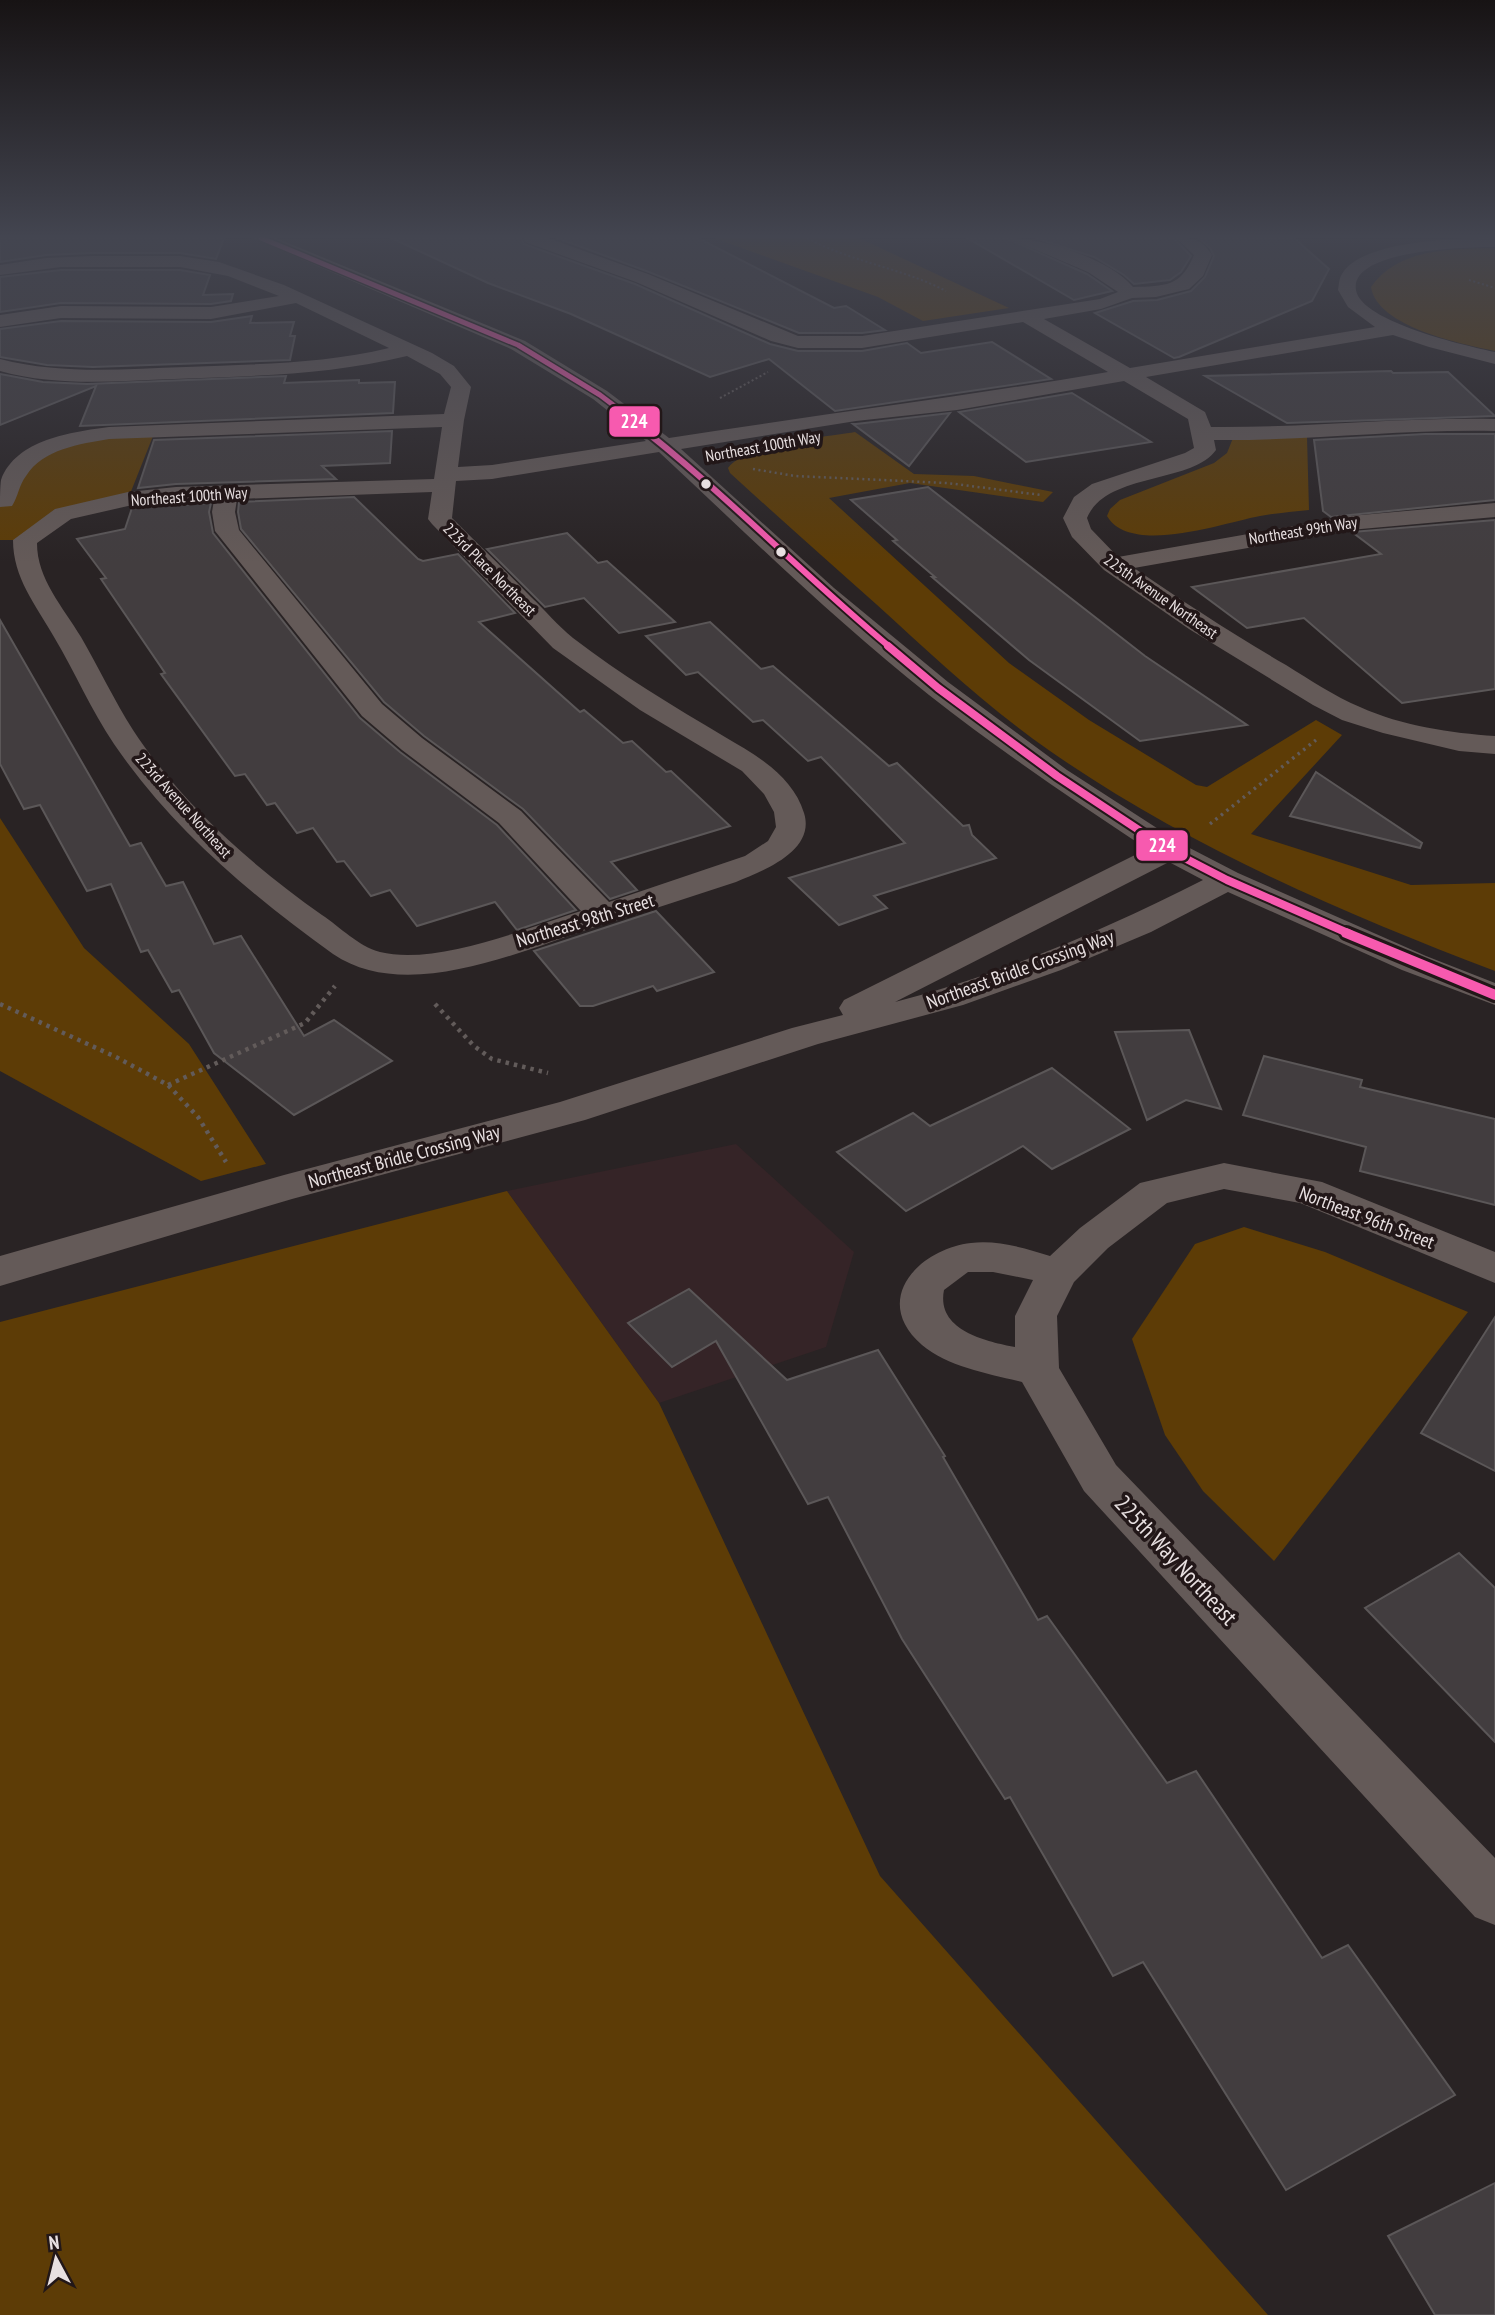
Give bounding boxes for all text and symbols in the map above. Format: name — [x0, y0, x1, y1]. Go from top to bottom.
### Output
line badge: 224 — [608, 405, 661, 438]
text: 224 — [620, 409, 648, 433]
street label: Northeast 100th Way — [704, 426, 822, 466]
unlabelled marker — [699, 477, 713, 491]
street label: Northeast 100th Way — [130, 482, 248, 510]
street label: Northeast 99th Way — [1247, 512, 1359, 548]
street label: 223rd Place Northeast — [439, 518, 541, 620]
unlabelled marker — [774, 545, 788, 559]
street label: 225th Avenue Northeast — [1100, 549, 1222, 643]
street label: 223rd Avenue Northeast — [132, 748, 237, 862]
line badge: 224 — [1135, 829, 1189, 862]
text: 224 — [1148, 833, 1176, 857]
street label: Northeast 98th Street — [513, 887, 658, 952]
street label: Northeast Bridle Crossing Way — [923, 924, 1118, 1014]
street label: Northeast Bridle Crossing Way — [305, 1119, 503, 1193]
street label: Northeast 96th Street — [1296, 1180, 1439, 1254]
street label: 225th Way Northeast — [1109, 1489, 1244, 1631]
north arrow — [21, 2224, 91, 2294]
text: N — [47, 2230, 60, 2255]

